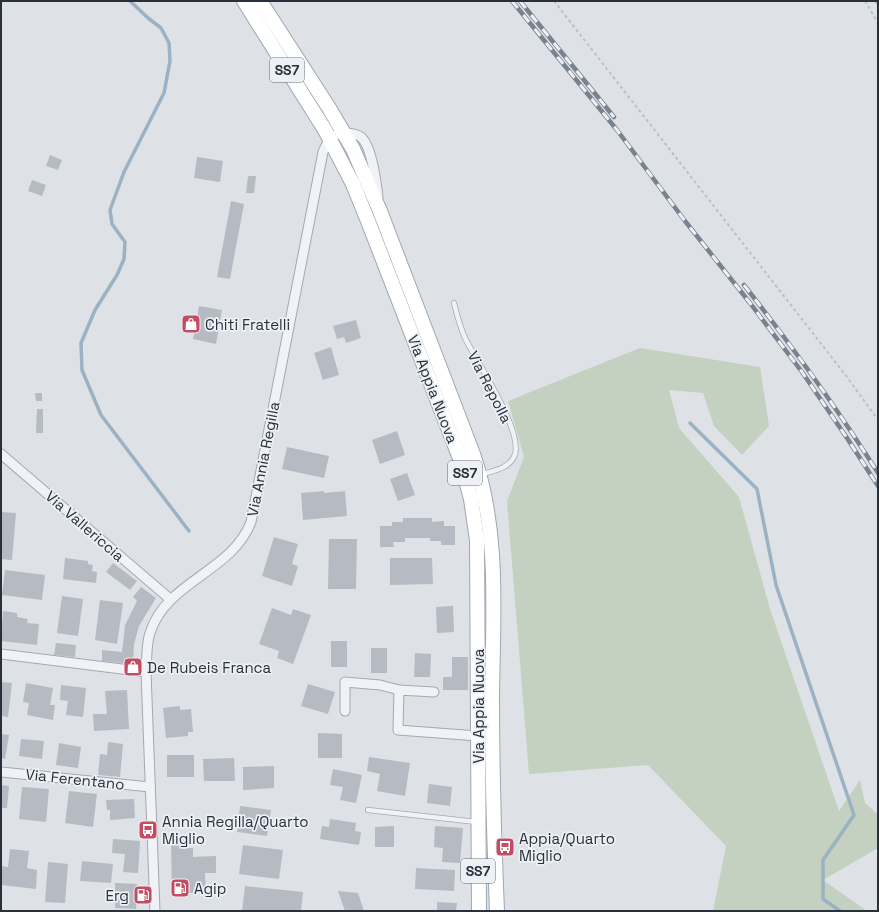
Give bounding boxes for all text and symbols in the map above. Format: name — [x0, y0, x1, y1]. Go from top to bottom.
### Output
road number: SS7 — [270, 58, 304, 82]
shop icon: Chiti Fratelli — [180, 313, 202, 335]
place label: Chiti Fratelli — [205, 315, 290, 334]
street label: Via Appia Nuova — [404, 332, 463, 446]
street label: Via Repolla — [464, 348, 516, 427]
street label: Via Annia Regilla — [243, 399, 284, 518]
road number: SS7 — [448, 461, 482, 485]
street label: Via Vallericcia — [42, 487, 129, 566]
street label: Via Appia Nuova — [469, 648, 488, 763]
shop icon: De Rubeis Franca — [122, 656, 144, 678]
place label: De Rubeis Franca — [147, 658, 272, 677]
street label: Via Ferentano — [25, 764, 125, 794]
place label: Annia Regilla/Quarto Miglio — [162, 812, 309, 848]
bus stop icon: Annia Regilla/Quarto Miglio — [137, 819, 159, 841]
place label: Appia/Quarto Miglio — [519, 829, 615, 865]
bus stop icon: Appia/Quarto Miglio — [494, 836, 516, 858]
road number: SS7 — [461, 859, 495, 883]
fuel station icon: Agip — [169, 877, 191, 899]
place label: Agip — [194, 879, 226, 898]
fuel station icon: Erg — [132, 884, 154, 906]
place label: Erg — [106, 886, 129, 905]

